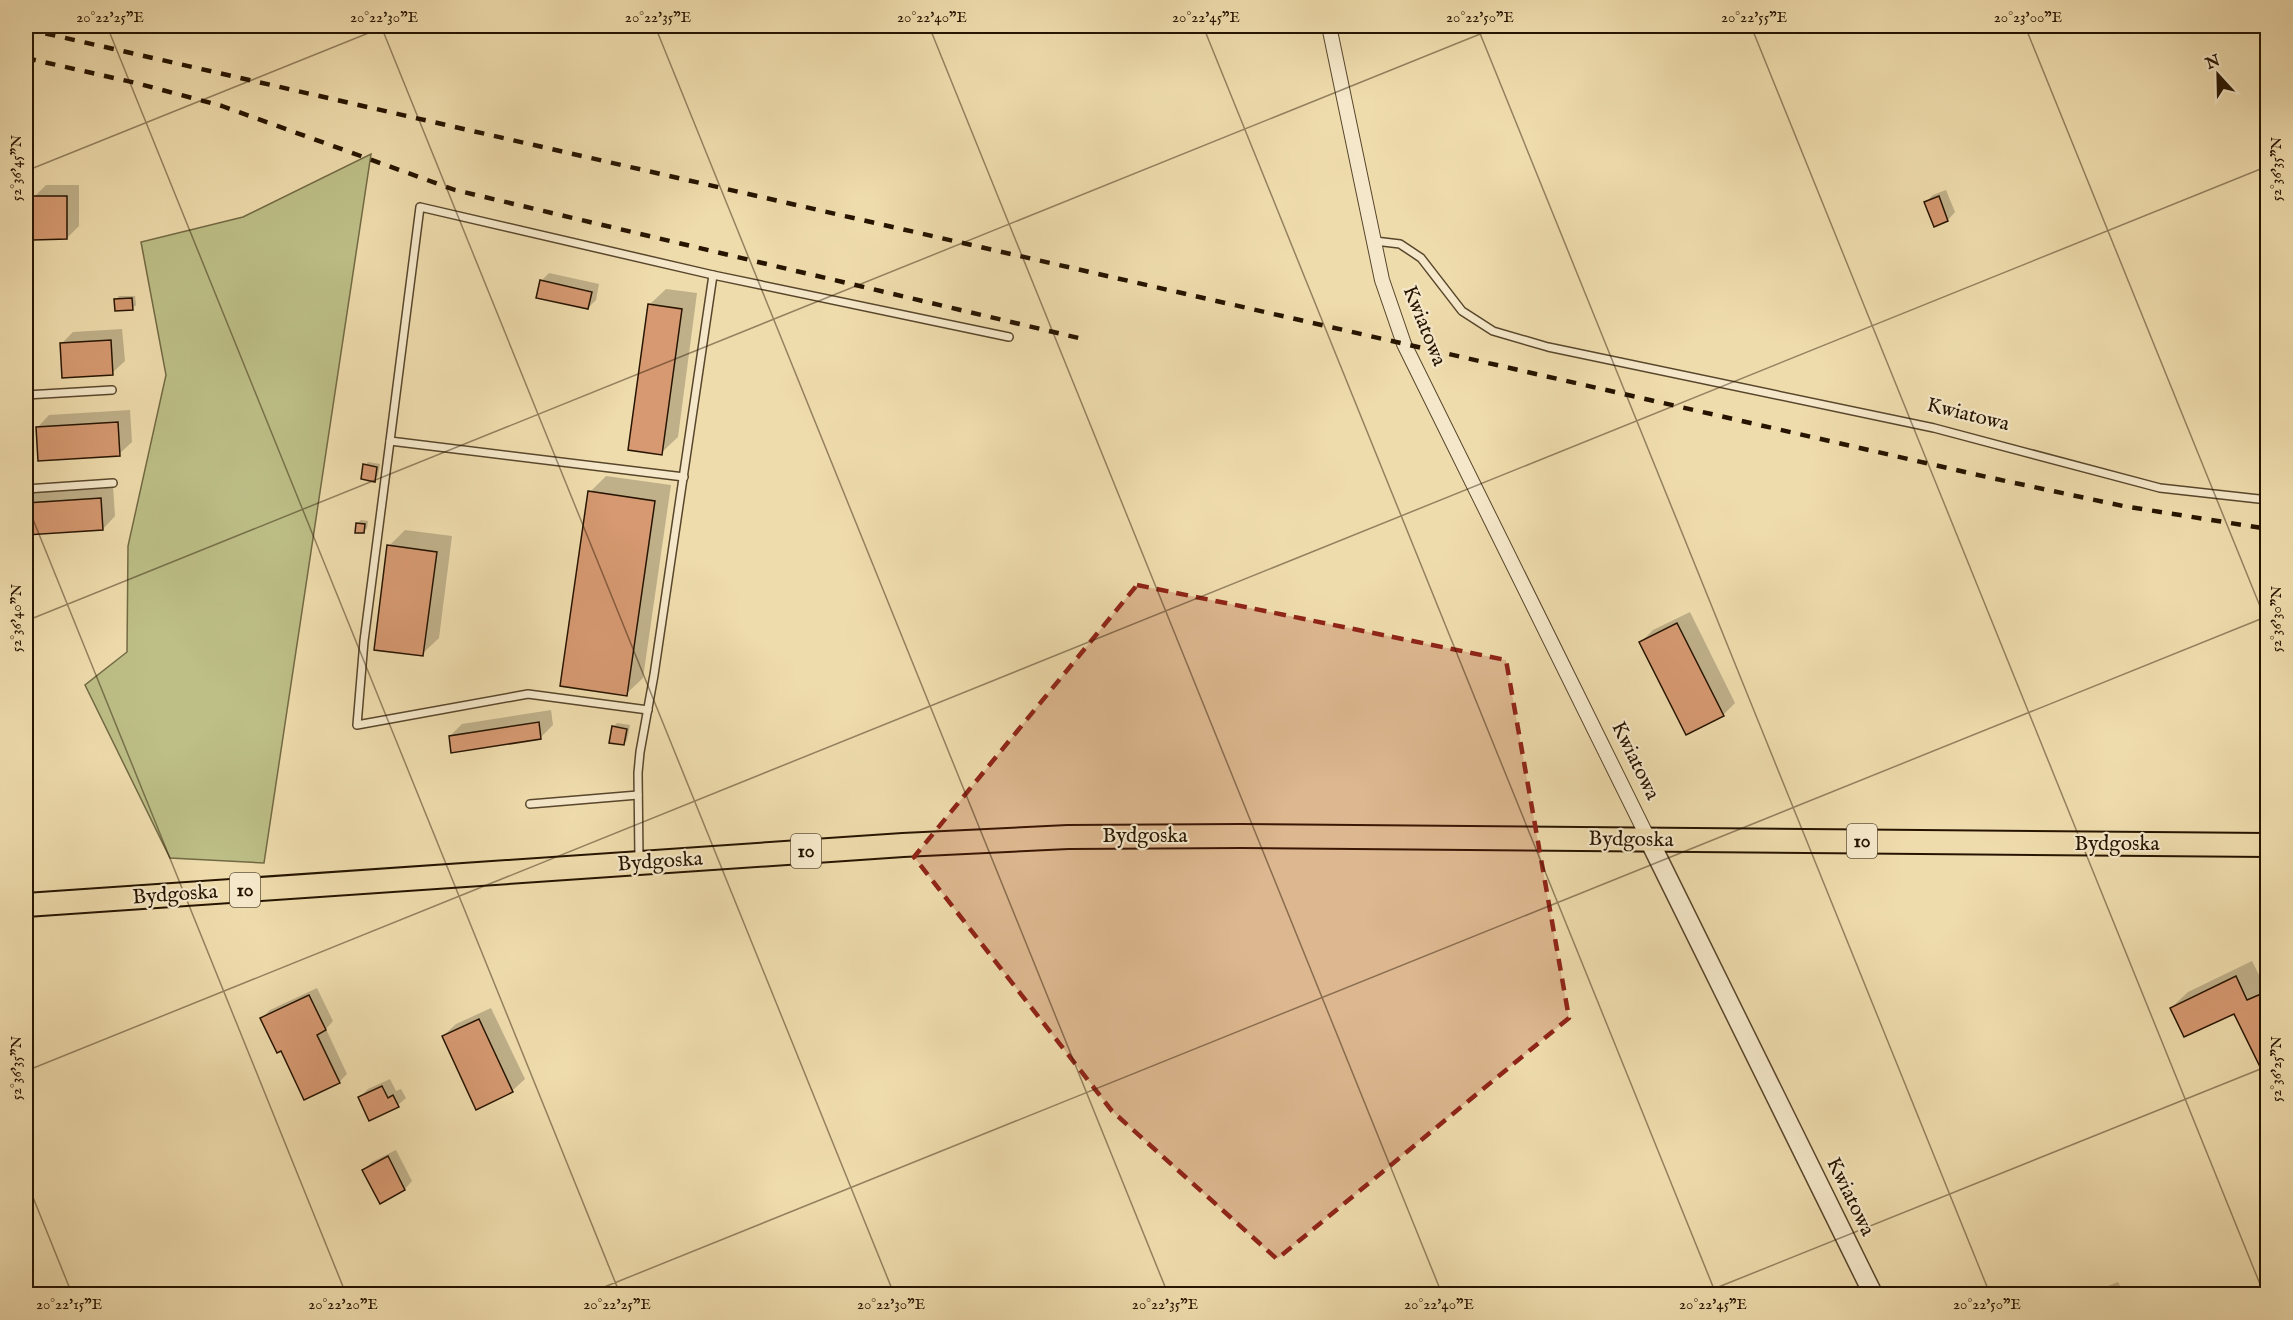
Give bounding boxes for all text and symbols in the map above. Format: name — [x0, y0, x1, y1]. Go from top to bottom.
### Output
text: 20°22'25"E — [76, 8, 144, 27]
text: 20°22'30"E — [350, 8, 418, 27]
text: 20°22'35"E — [625, 8, 691, 27]
text: 20°22'40"E — [897, 8, 967, 27]
text: 20°22'45"E — [1172, 8, 1240, 27]
text: 20°22'50"E — [1446, 8, 1514, 27]
text: 20°22'55"E — [1721, 8, 1787, 27]
text: 20°23'00"E — [1994, 8, 2062, 27]
north arrow — [2188, 45, 2248, 105]
text: N — [2202, 51, 2223, 75]
text: 52°36'45"N — [7, 135, 26, 201]
text: 52°36'35"N — [2267, 137, 2286, 201]
street label: Kwiatowa — [1396, 282, 1453, 371]
street label: Kwiatowa — [1924, 392, 2013, 439]
text: 52°36'40"N — [7, 584, 26, 652]
text: 52°36'30"N — [2267, 586, 2286, 652]
street label: Kwiatowa — [1604, 717, 1666, 806]
street label: Bydgoska — [1102, 823, 1189, 850]
road number: 10 — [1847, 824, 1877, 858]
street label: Bydgoska — [1588, 826, 1675, 854]
street label: Bydgoska — [2074, 831, 2161, 858]
road number: 10 — [791, 834, 821, 868]
street label: Bydgoska — [617, 845, 704, 878]
road number: 10 — [230, 873, 260, 907]
street label: Bydgoska — [132, 878, 219, 911]
text: 52°36'35"N — [7, 1036, 26, 1100]
text: 52°36'25"N — [2267, 1036, 2286, 1102]
street label: Kwiatowa — [1819, 1153, 1881, 1242]
text: 20°22'15"E — [36, 1295, 102, 1314]
text: 20°22'20"E — [308, 1295, 378, 1314]
text: 20°22'25"E — [583, 1295, 651, 1314]
text: 20°22'30"E — [857, 1295, 925, 1314]
text: 20°22'35"E — [1132, 1295, 1198, 1314]
text: 20°22'40"E — [1404, 1295, 1474, 1314]
text: 20°22'45"E — [1679, 1295, 1747, 1314]
text: 20°22'50"E — [1953, 1295, 2021, 1314]

